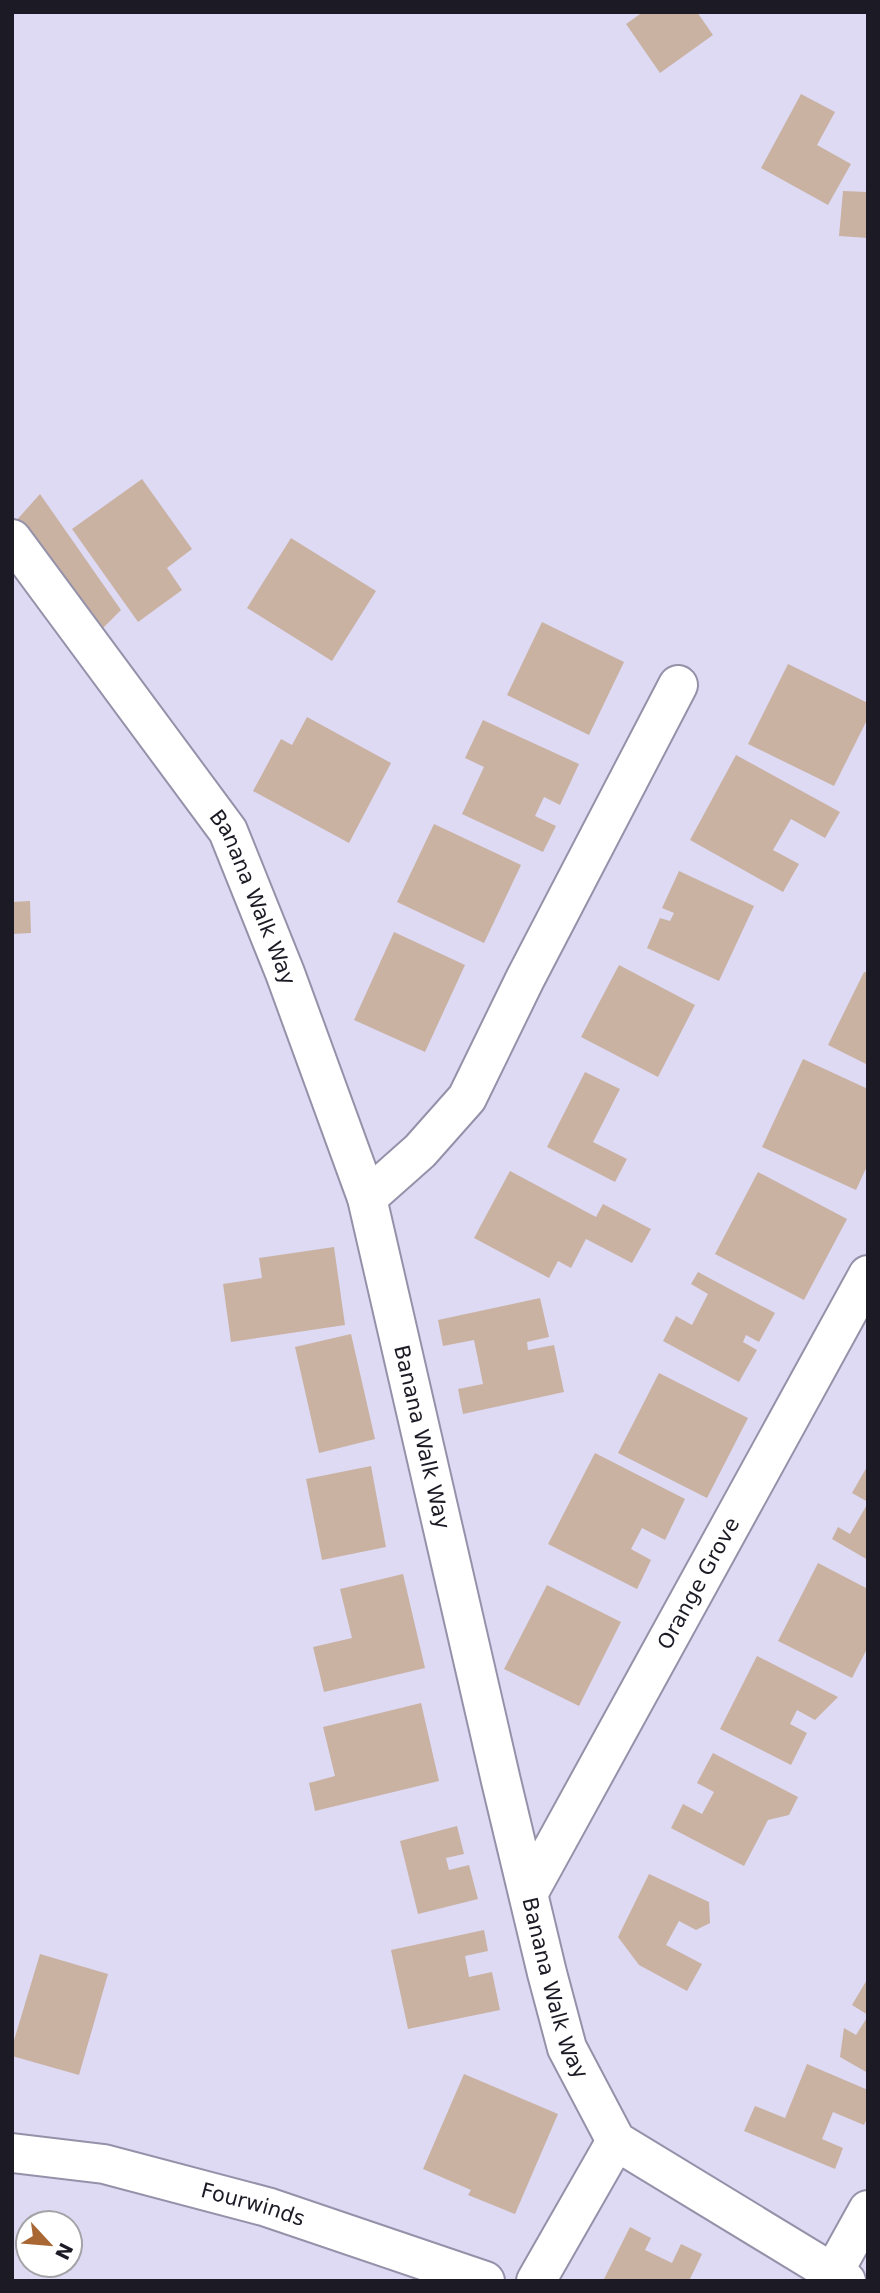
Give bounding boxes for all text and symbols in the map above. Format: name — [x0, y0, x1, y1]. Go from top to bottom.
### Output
street label: Banana Walk Way — [205, 805, 300, 988]
street label: Banana Walk Way — [389, 1343, 455, 1531]
street label: Orange Grove — [653, 1513, 744, 1654]
street label: Banana Walk Way — [517, 1895, 593, 2083]
street label: Fourwinds — [199, 2178, 308, 2231]
north arrow — [14, 2209, 84, 2279]
text: N — [51, 2239, 78, 2263]

